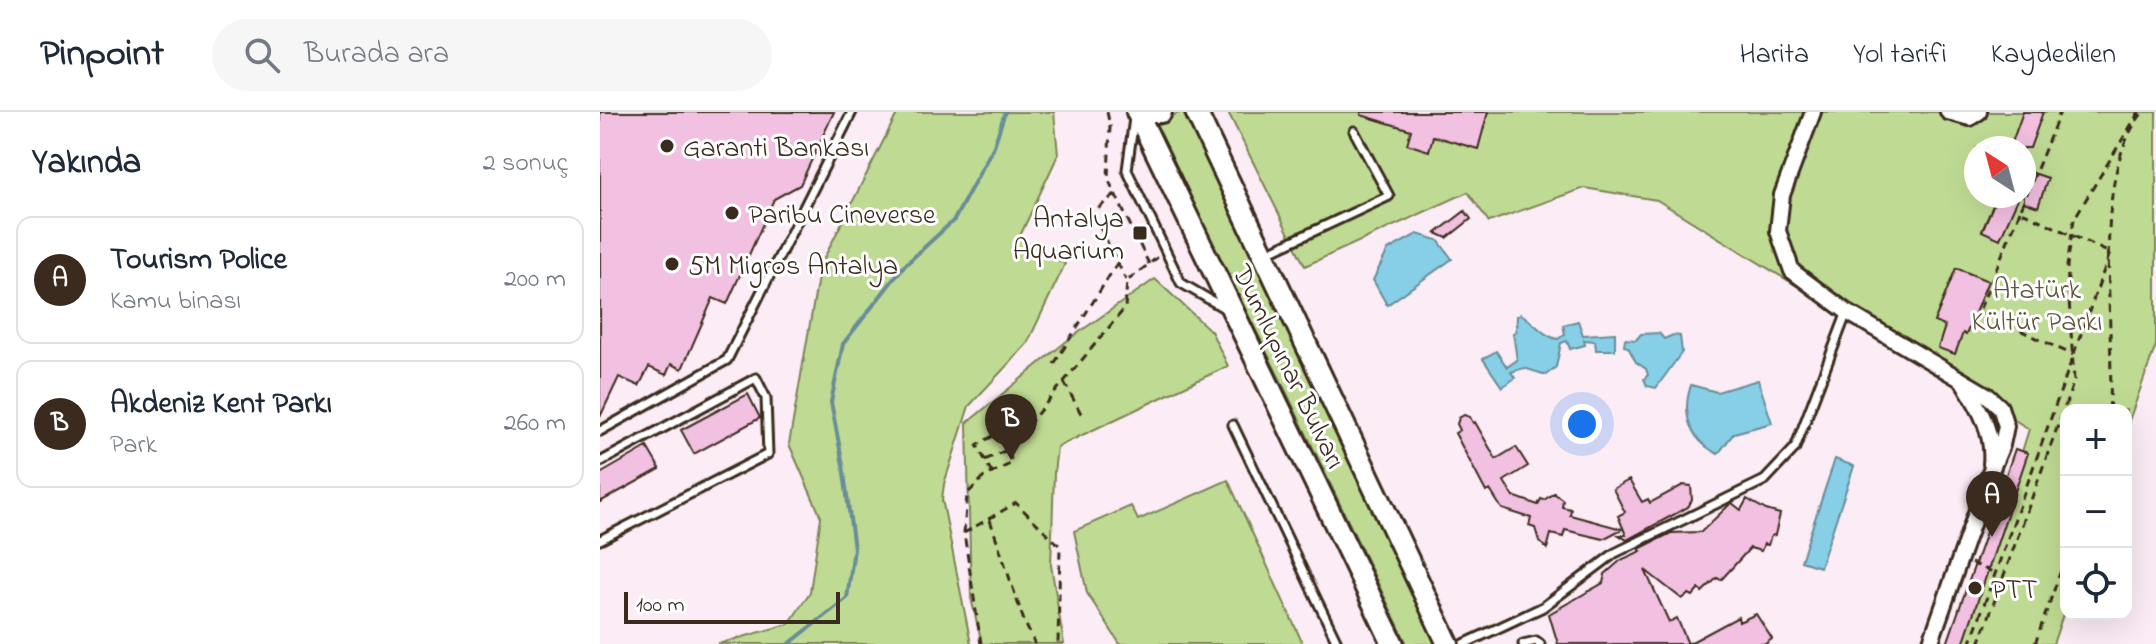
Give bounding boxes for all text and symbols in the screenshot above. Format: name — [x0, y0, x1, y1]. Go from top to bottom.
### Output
search box — [212, 19, 772, 91]
text: Pinpoint — [40, 27, 164, 83]
icon: search — [240, 33, 284, 77]
text: Burada ara — [304, 33, 449, 77]
text: Harita — [1739, 35, 1809, 76]
text: Yol tarifi — [1853, 35, 1947, 76]
text: Kaydedilen — [1991, 35, 2116, 76]
place label: Garanti Bankası — [683, 129, 869, 170]
north arrow — [1964, 136, 2036, 208]
marker: Garanti Bankası — [658, 137, 676, 155]
text: Yakında — [32, 139, 141, 189]
text: 2 sonuç — [483, 145, 568, 183]
place label: Paribu Cineverse — [748, 196, 936, 237]
place label: Antalya Aquarium — [1013, 200, 1124, 273]
marker: Paribu Cineverse — [723, 204, 741, 222]
marker: Antalya Aquarium — [1131, 224, 1149, 242]
text: Tourism Police — [110, 239, 287, 283]
place label: 5M Migros Antalya — [688, 247, 898, 288]
marker: 5M Migros Antalya — [663, 255, 681, 273]
street label: Dumlupınar Bulvarı — [1219, 257, 1354, 477]
text: A — [52, 261, 68, 299]
text: 200 m — [504, 261, 566, 299]
park label: Atatürk Kültür Parkı — [1972, 271, 2102, 344]
text: Kamu binası — [110, 283, 241, 321]
text: Akdeniz Kent Parkı — [110, 383, 332, 427]
pin: B — [985, 394, 1037, 460]
your location — [1562, 404, 1602, 444]
map controls — [2060, 404, 2132, 620]
button: + — [2060, 404, 2132, 476]
text: B — [51, 405, 69, 443]
text: 260 m — [504, 405, 566, 443]
text: Park — [110, 427, 157, 465]
pin: A — [1966, 471, 2018, 537]
button: − — [2060, 476, 2132, 548]
button: locate — [2060, 548, 2132, 620]
place label: PTT — [1991, 571, 2038, 612]
marker: PTT — [1966, 579, 1984, 597]
scale bar — [624, 588, 840, 624]
text: 100 m — [636, 590, 685, 622]

